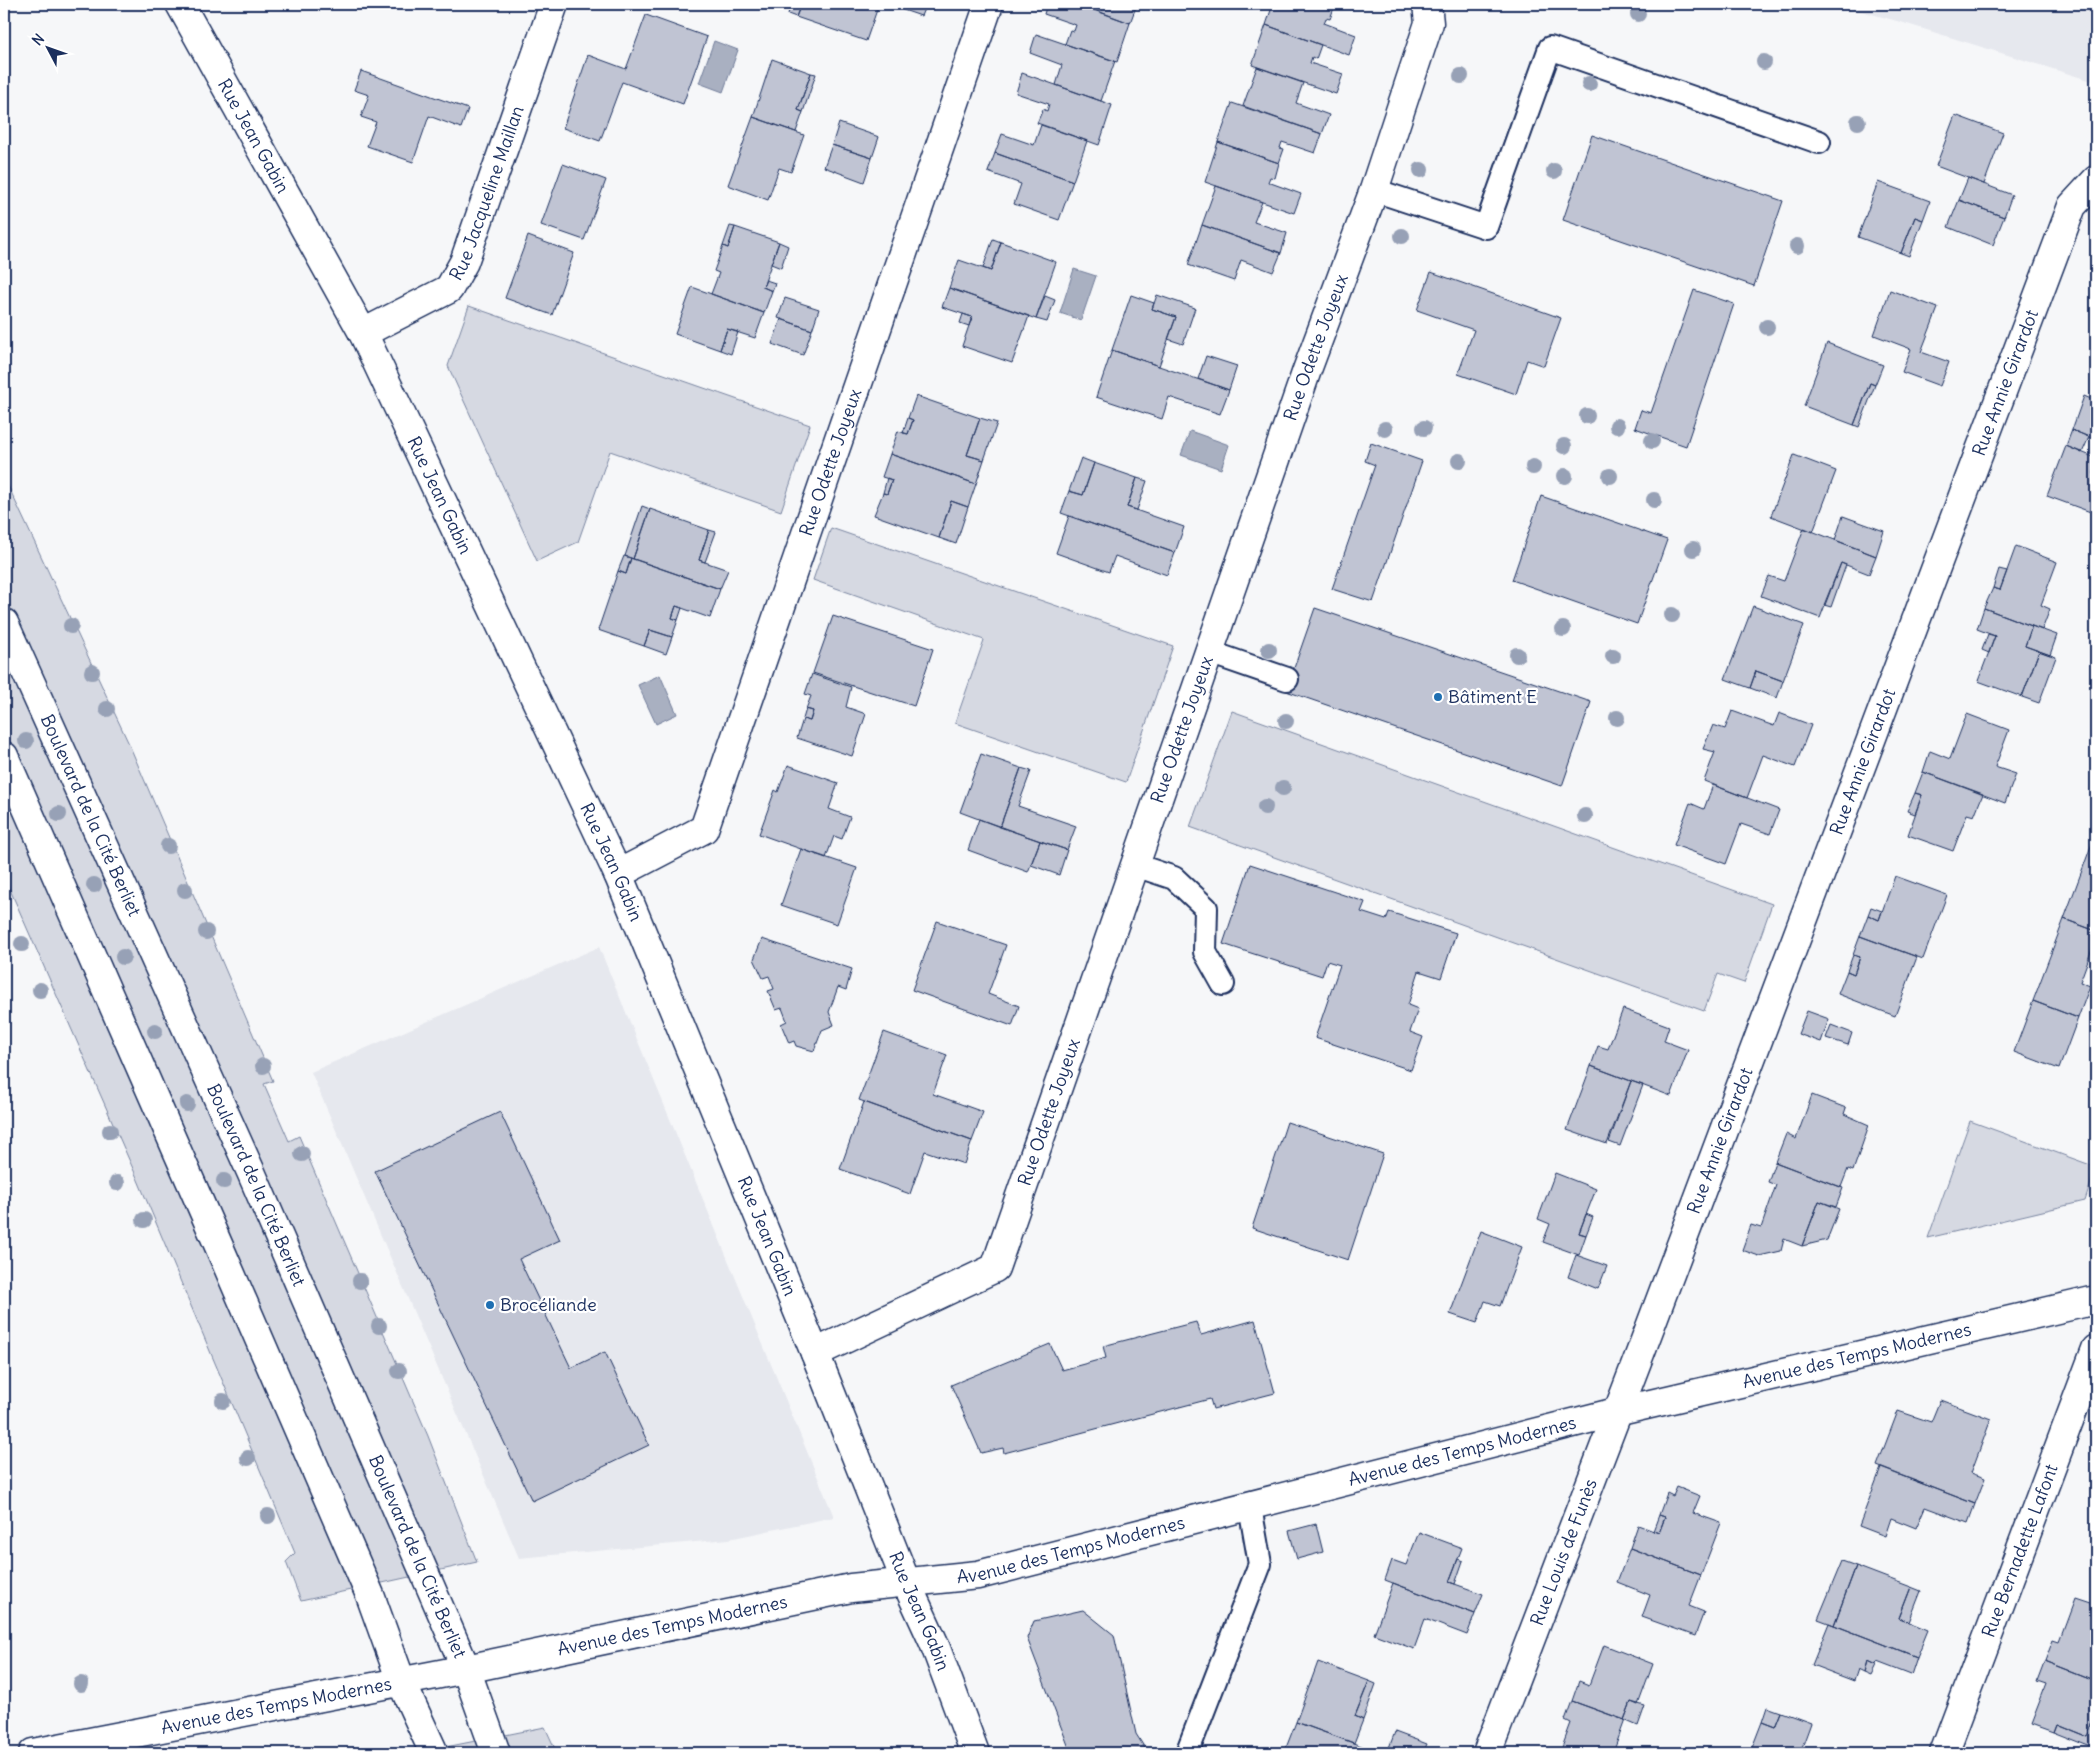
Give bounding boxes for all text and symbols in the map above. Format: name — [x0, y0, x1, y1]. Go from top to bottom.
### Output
north arrow — [22, 22, 72, 72]
text: N — [28, 30, 48, 49]
street label: Rue Jean Gabin — [213, 74, 295, 197]
street label: Rue Jacqueline Maillan — [444, 103, 529, 285]
street label: Rue Odette Joyeux — [1278, 271, 1353, 424]
street label: Rue Annie Girardot — [1967, 306, 2043, 459]
street label: Rue Odette Joyeux — [794, 385, 866, 539]
street label: Rue Jean Gabin — [402, 433, 478, 558]
street label: Rue Odette Joyeux — [1145, 653, 1218, 806]
place label: Bâtiment E — [1448, 685, 1537, 708]
street label: Rue Annie Girardot — [1824, 685, 1900, 838]
marker: Bâtiment E — [1432, 691, 1444, 703]
street label: Boulevard de la Cité Berliet — [36, 711, 146, 920]
street label: Rue Jean Gabin — [575, 799, 648, 925]
street label: Rue Odette Joyeux — [1012, 1035, 1085, 1189]
street label: Rue Annie Girardot — [1682, 1064, 1758, 1217]
street label: Boulevard de la Cité Berliet — [202, 1080, 311, 1290]
street label: Rue Jean Gabin — [732, 1173, 802, 1299]
place label: Brocéliande — [500, 1293, 597, 1316]
marker: Brocéliande — [484, 1299, 496, 1311]
street label: Avenue des Temps Modernes — [1740, 1317, 1973, 1393]
street label: Avenue des Temps Modernes — [1346, 1411, 1579, 1491]
street label: Boulevard de la Cité Berliet — [364, 1451, 472, 1661]
street label: Rue Bernadette Lafont — [1977, 1461, 2063, 1641]
street label: Rue Louis de Funès — [1525, 1475, 1602, 1629]
street label: Avenue des Temps Modernes — [956, 1511, 1187, 1588]
street label: Rue Jean Gabin — [884, 1548, 955, 1674]
street label: Avenue des Temps Modernes — [555, 1590, 789, 1660]
street label: Avenue des Temps Modernes — [159, 1672, 394, 1739]

